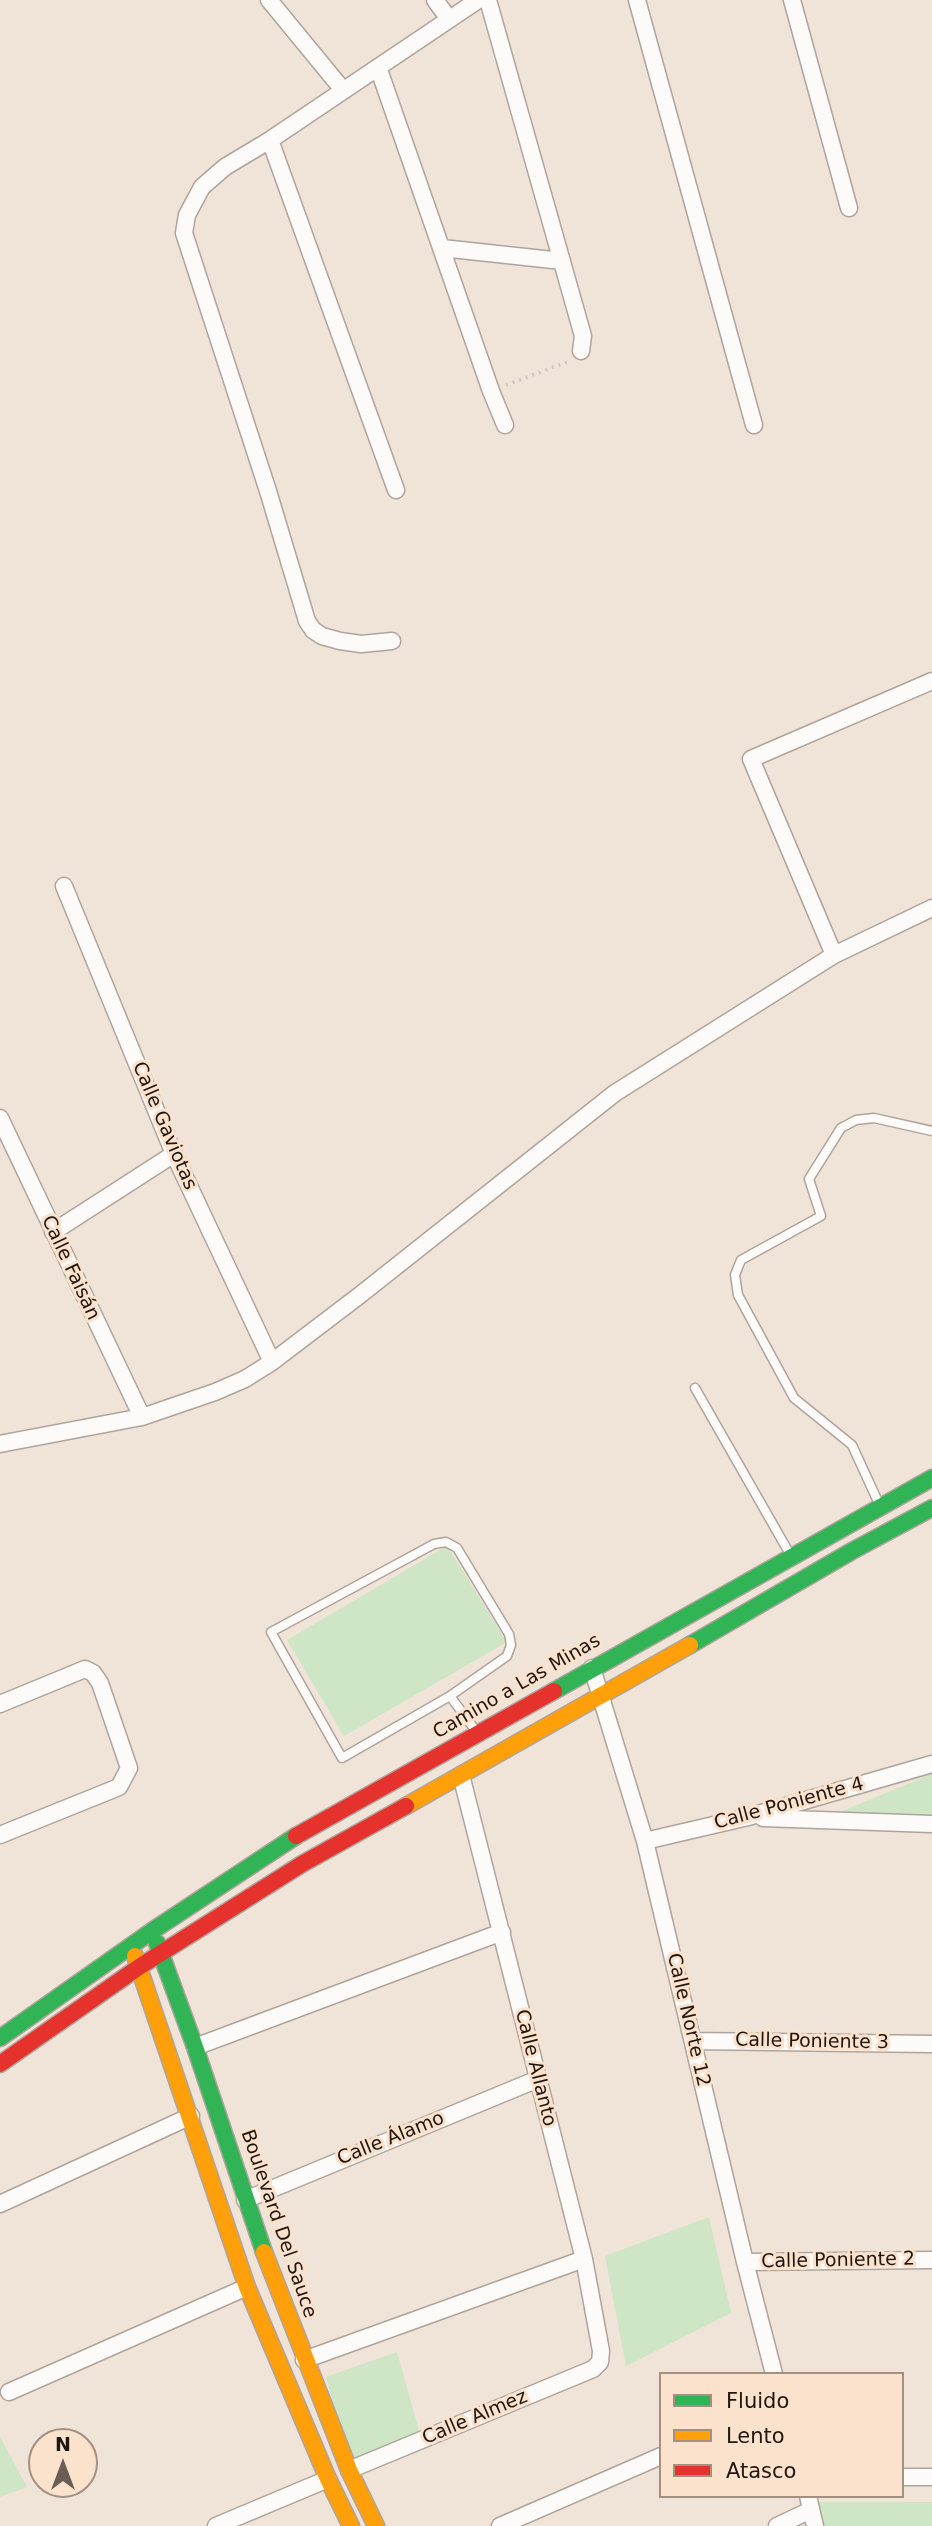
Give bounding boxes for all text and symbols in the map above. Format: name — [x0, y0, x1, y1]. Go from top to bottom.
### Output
street label: Calle Gaviotas — [127, 1059, 201, 1193]
street label: Calle Faisán — [36, 1212, 104, 1324]
street label: Camino a Las Minas — [429, 1630, 605, 1744]
street label: Calle Poniente 4 — [712, 1773, 866, 1835]
street label: Calle Norte 12 — [662, 1951, 714, 2089]
street label: Calle Allanto — [509, 2007, 561, 2129]
street label: Calle Poniente 3 — [735, 2029, 889, 2055]
street label: Calle Álamo — [334, 2107, 448, 2171]
street label: Boulevard Del Sauce — [235, 2127, 321, 2321]
street label: Calle Poniente 2 — [761, 2248, 915, 2274]
legend — [659, 2372, 904, 2498]
street label: Calle Almez — [419, 2386, 531, 2450]
text: Fluido — [726, 2389, 789, 2413]
text: Lento — [726, 2424, 785, 2448]
north arrow — [28, 2428, 98, 2498]
text: N — [55, 2433, 71, 2455]
text: Atasco — [726, 2459, 796, 2483]

